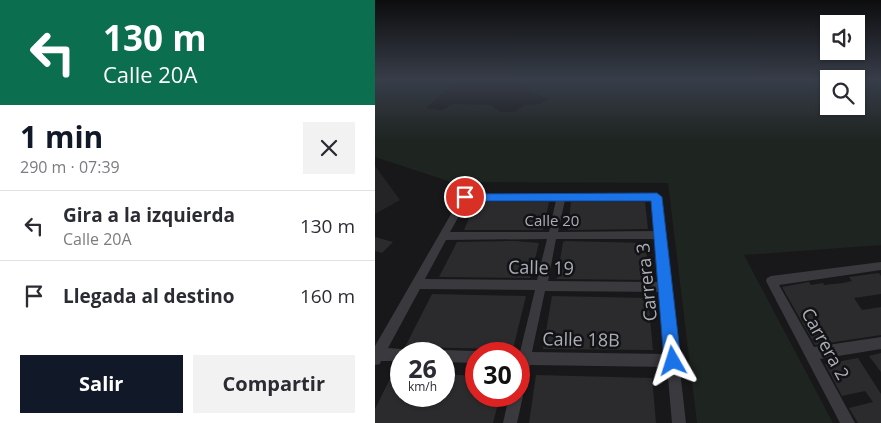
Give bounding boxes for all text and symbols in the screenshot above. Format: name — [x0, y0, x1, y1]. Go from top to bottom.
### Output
text: 130 m — [103, 14, 207, 61]
map controls — [820, 15, 865, 115]
button: sound — [820, 15, 865, 60]
icon: left — [20, 20, 85, 85]
text: Calle 20A — [103, 59, 197, 89]
button: search — [820, 70, 865, 115]
text: 1 min — [20, 116, 103, 157]
button: close — [303, 122, 355, 174]
text: 290 m · 07:39 — [20, 156, 120, 178]
pin — [444, 176, 486, 218]
icon: arrive — [451, 183, 479, 211]
text: Gira a la izquierda — [63, 202, 235, 228]
street label: Calle 20 — [525, 210, 579, 230]
icon: left — [20, 212, 48, 240]
text: 130 m — [300, 213, 355, 239]
text: Calle 20A — [63, 228, 132, 250]
street label: Carrera 3 — [630, 242, 662, 322]
street label: Calle 19 — [508, 254, 574, 280]
icon: arrive — [20, 282, 48, 310]
text: Llegada al destino — [63, 283, 235, 309]
text: 160 m — [300, 283, 355, 309]
street label: Carrera 2 — [796, 303, 855, 384]
street label: Calle 18B — [542, 326, 620, 352]
position arrow — [646, 334, 698, 386]
speed limit sign: 30 — [465, 342, 530, 407]
text: 26 — [408, 351, 437, 385]
button: Salir — [20, 355, 183, 413]
button: Compartir — [193, 355, 355, 413]
text: km/h — [408, 378, 437, 395]

